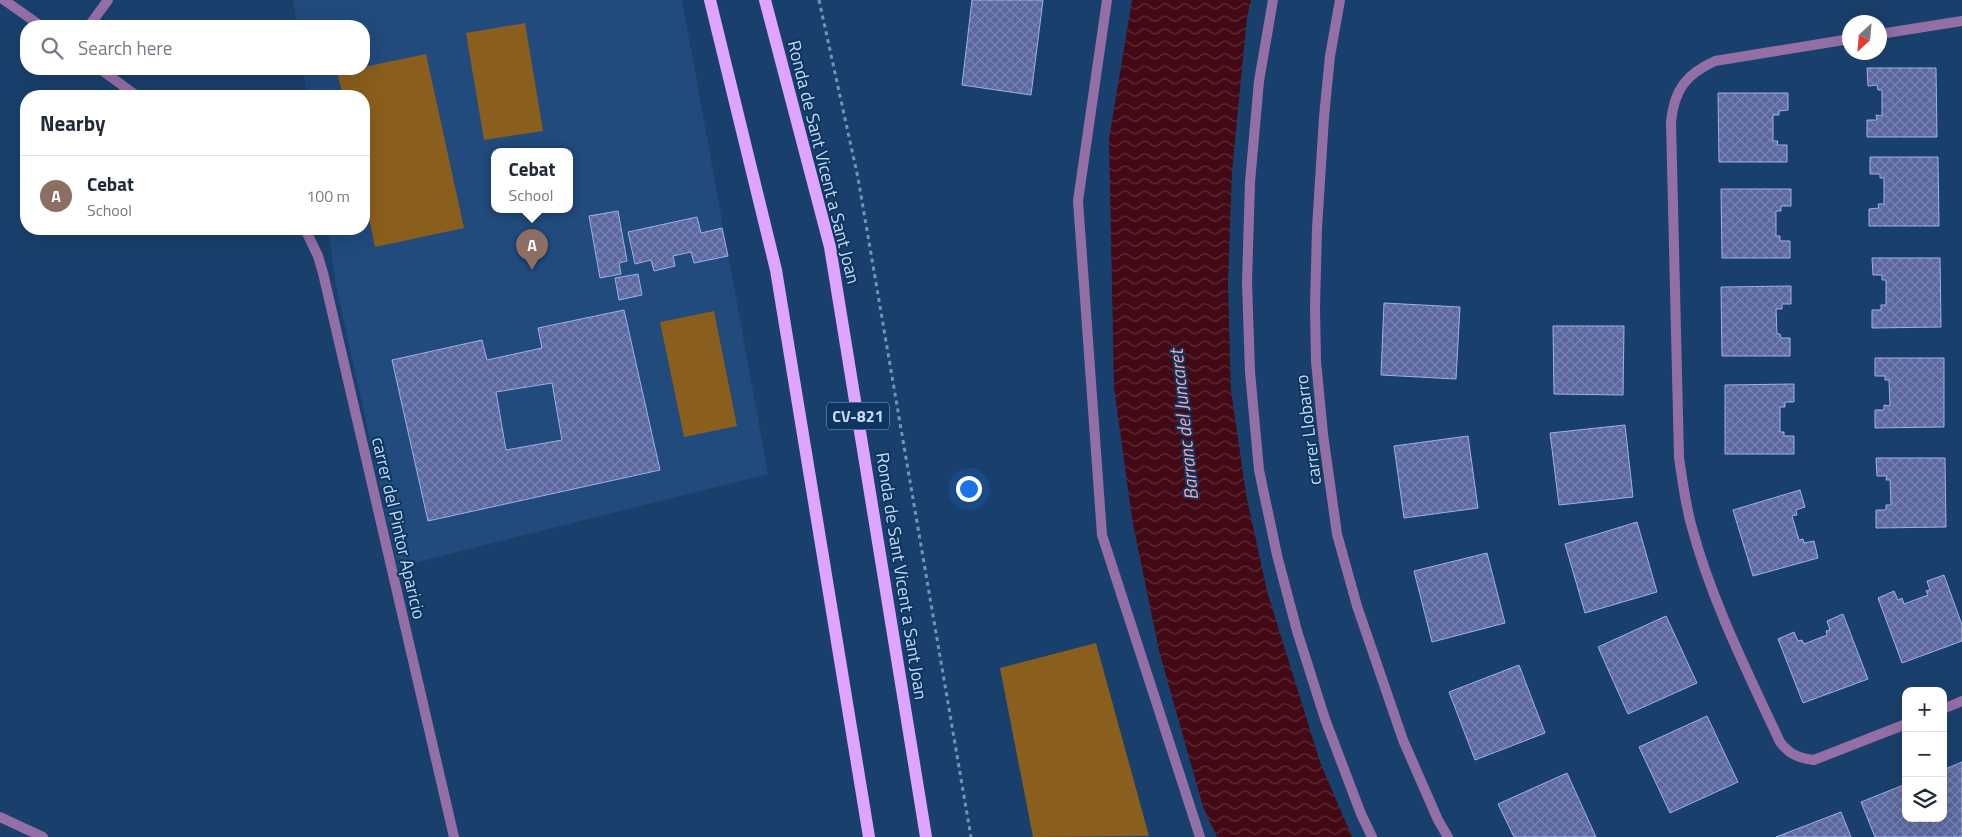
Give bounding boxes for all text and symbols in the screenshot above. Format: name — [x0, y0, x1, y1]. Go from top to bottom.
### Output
north arrow — [1842, 15, 1887, 60]
search box — [20, 20, 370, 75]
text: Search here — [78, 33, 172, 62]
icon: search — [38, 34, 66, 62]
street label: Ronda de Sant Vicent a Sant Joan — [781, 37, 867, 287]
text: Nearby — [40, 107, 105, 139]
popup — [491, 148, 573, 213]
text: Cebat — [509, 154, 555, 183]
text: Cebat — [87, 169, 134, 198]
text: School — [509, 183, 553, 207]
text: A — [51, 184, 61, 208]
text: 100 m — [306, 184, 350, 208]
text: School — [87, 198, 132, 222]
pin: A — [516, 229, 548, 270]
water label: Barranc del Juncaret — [1160, 346, 1205, 502]
street label: carrer Llobarro — [1288, 373, 1328, 487]
road number: CV-821 — [827, 402, 889, 430]
street label: carrer del Pintor Aparicio — [365, 434, 433, 622]
street label: Ronda de Sant Vicent a Sant Joan — [869, 450, 935, 702]
your location — [956, 476, 982, 502]
map controls — [1902, 687, 1947, 822]
button: + — [1902, 687, 1947, 732]
button: − — [1902, 732, 1947, 777]
button: layers — [1902, 777, 1947, 822]

